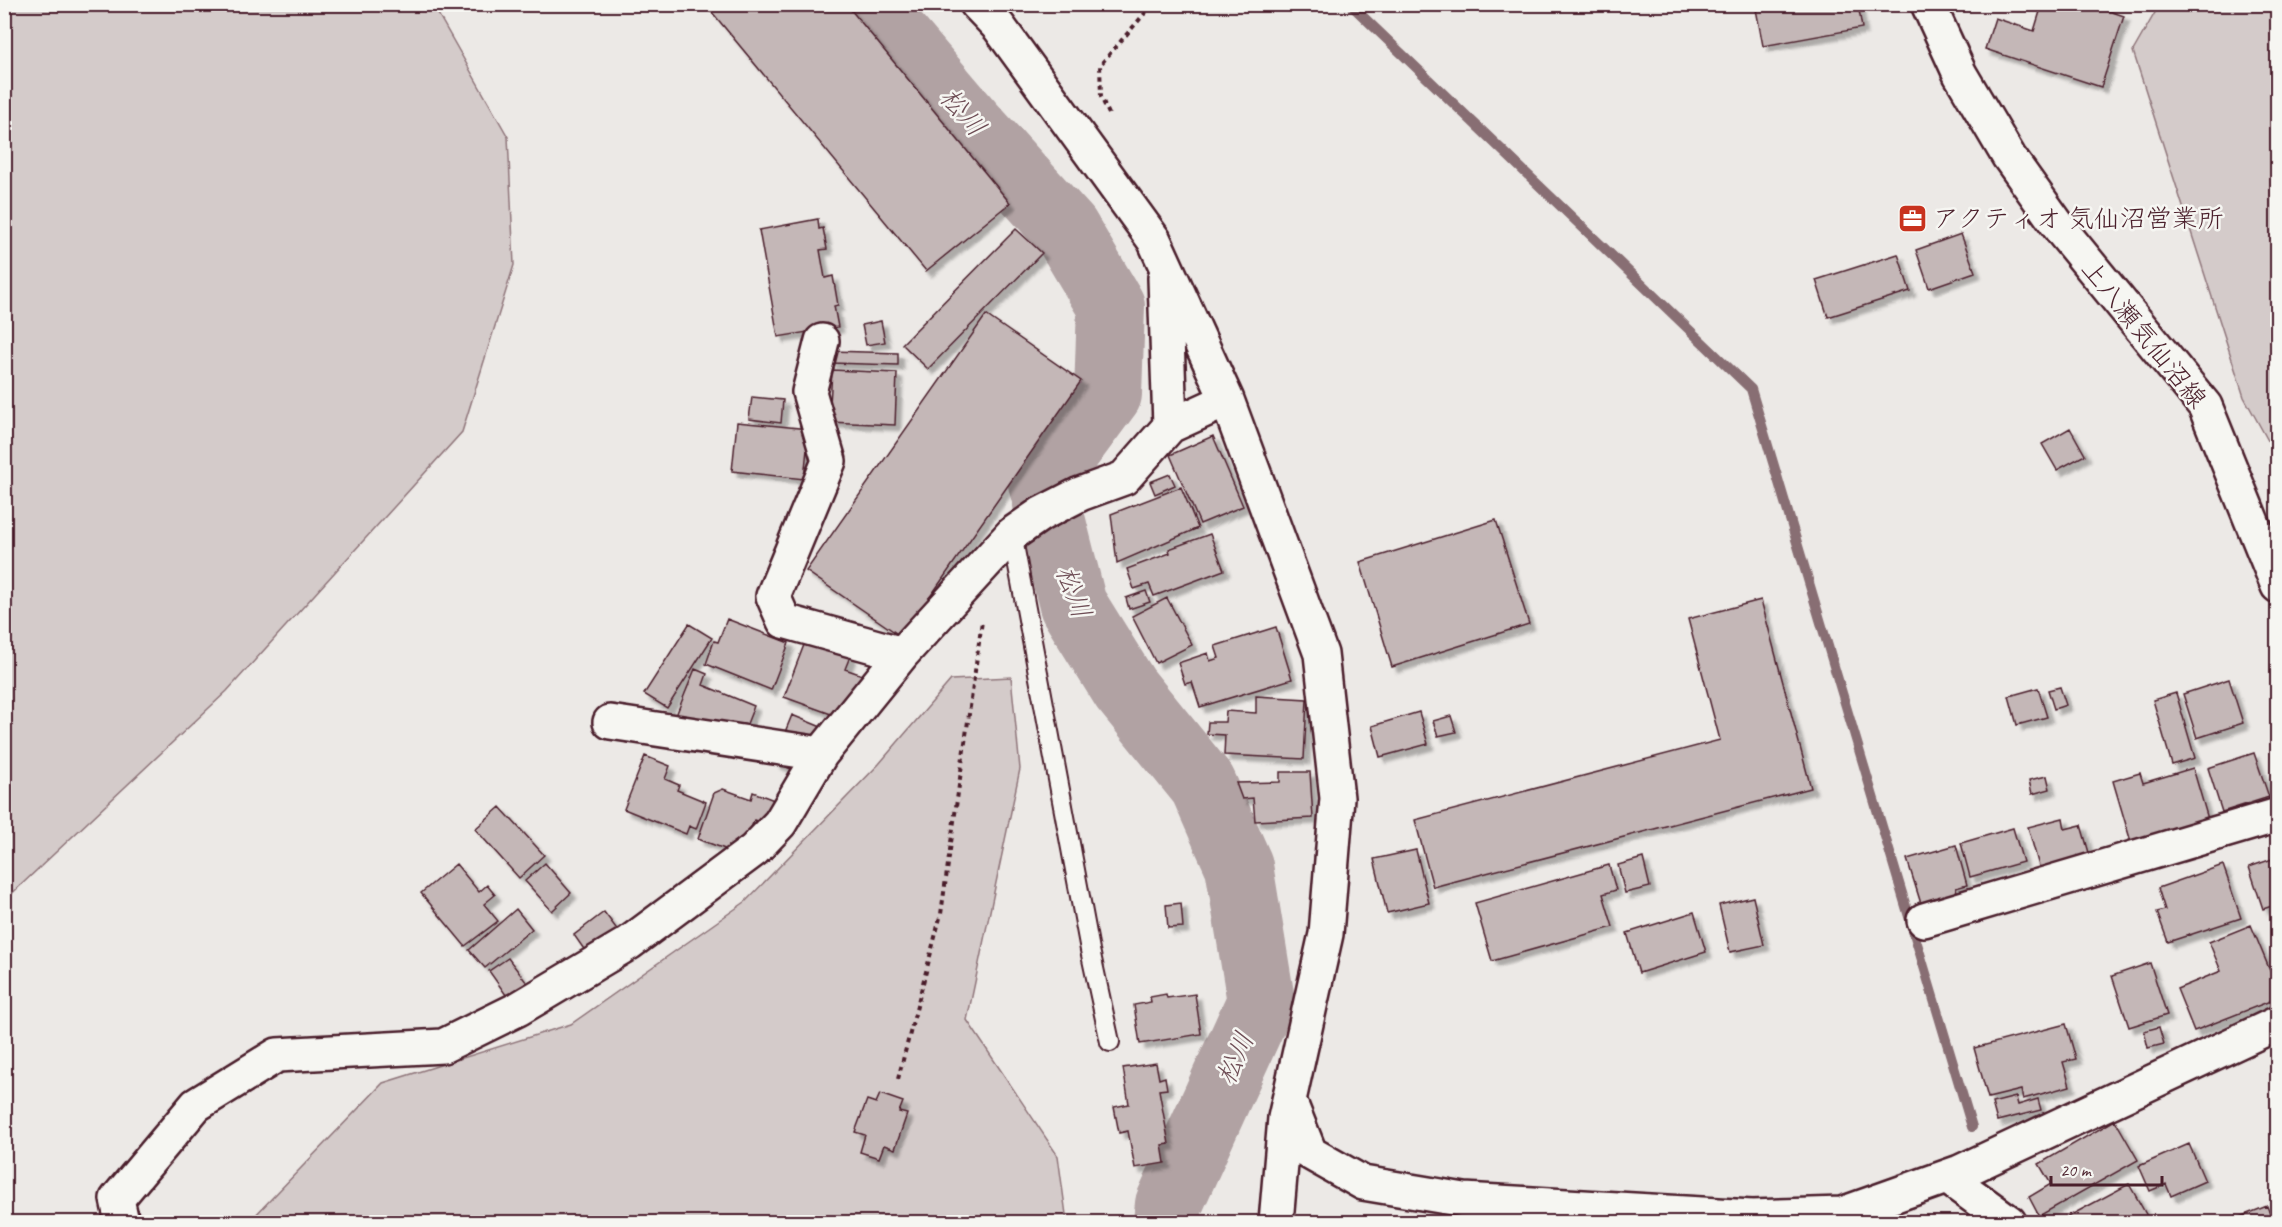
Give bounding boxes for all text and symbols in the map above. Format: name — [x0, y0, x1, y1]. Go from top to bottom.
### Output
water label: 松川 — [932, 80, 994, 144]
office icon: アクティオ 気仙沼営業所 — [1896, 202, 1928, 234]
place label: アクティオ 気仙沼営業所 — [1933, 202, 2224, 235]
street label: 上八瀬気仙沼線 — [2074, 253, 2214, 415]
water label: 松川 — [1049, 561, 1099, 623]
water label: 松川 — [1208, 1026, 1262, 1090]
scale bar — [2051, 1149, 2162, 1187]
text: 20 m — [2060, 1159, 2093, 1181]

